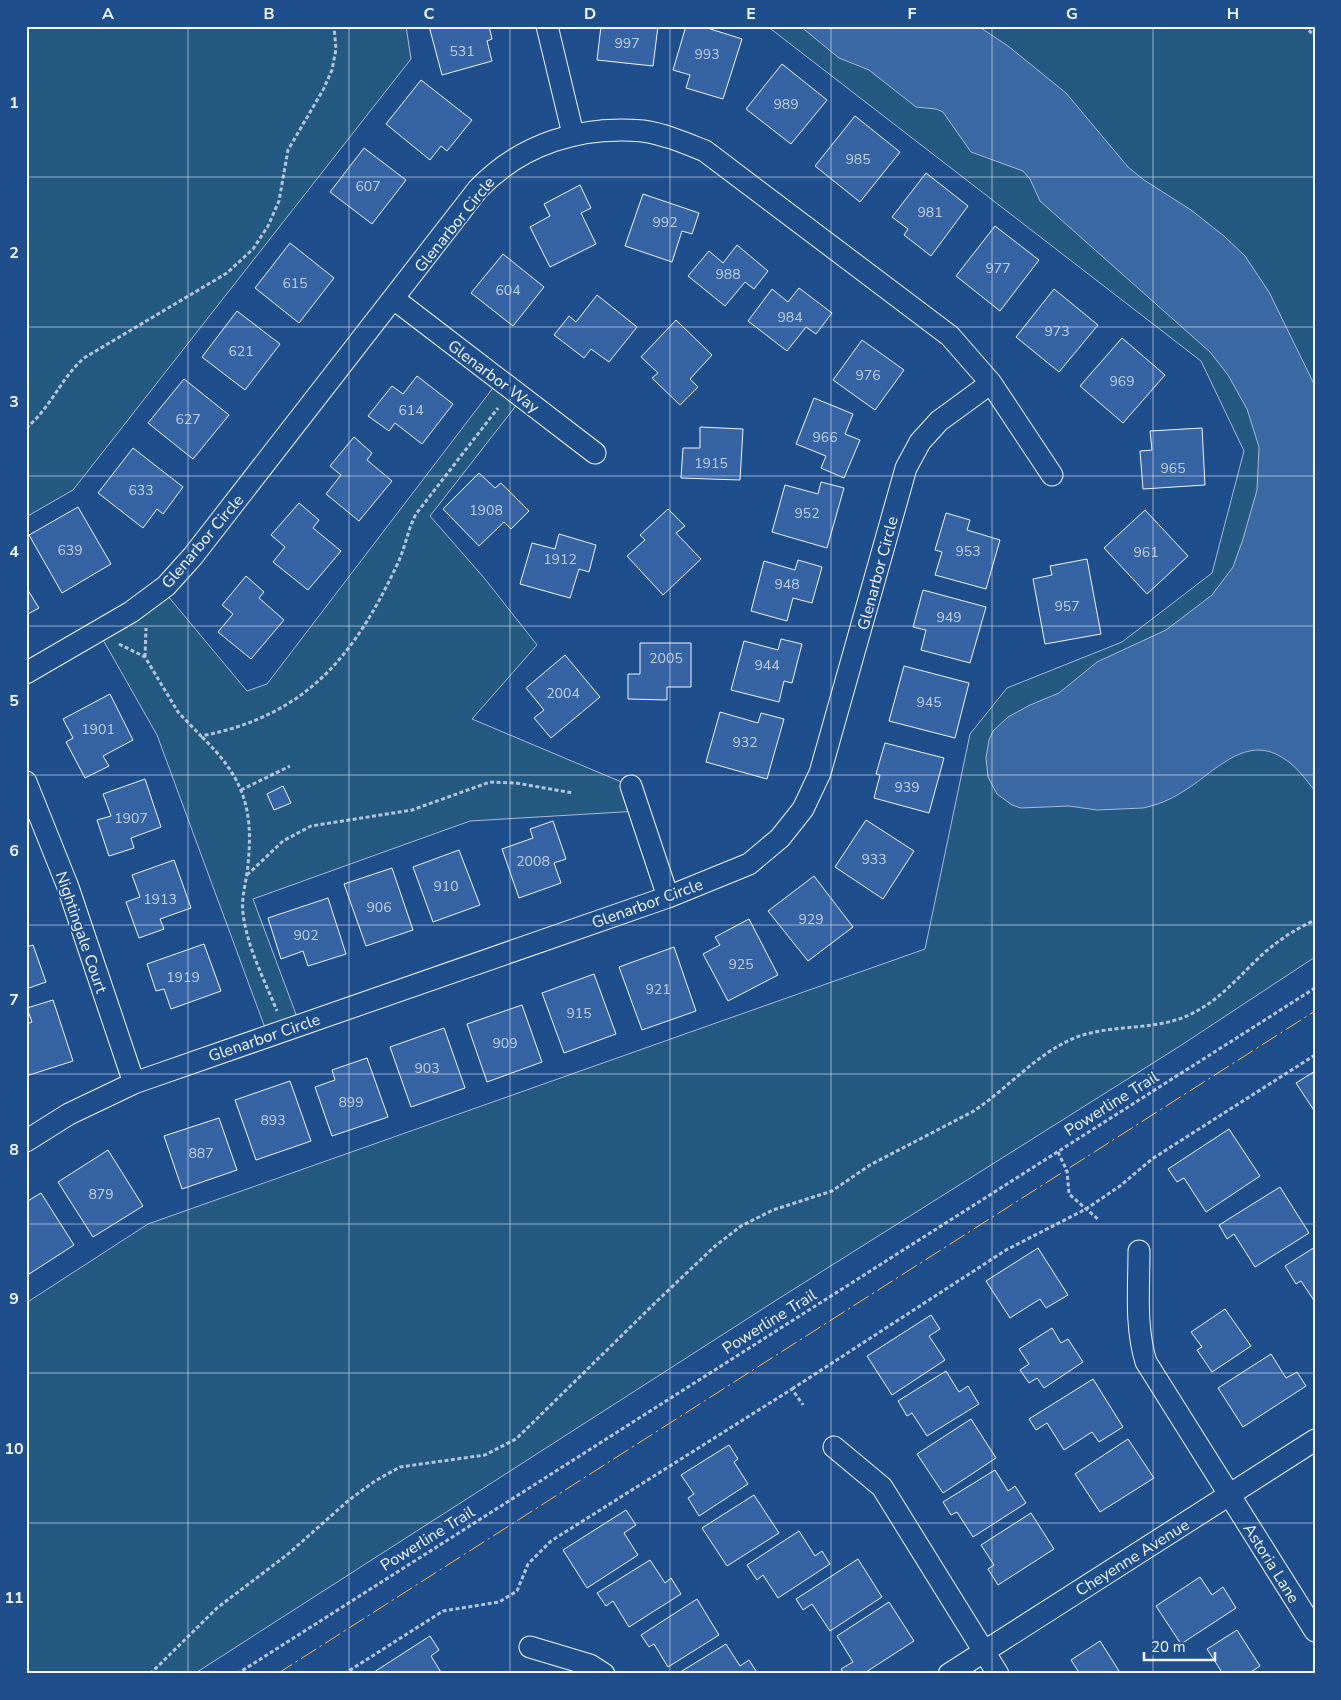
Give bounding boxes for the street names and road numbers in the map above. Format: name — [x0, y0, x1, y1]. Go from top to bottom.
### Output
street label: Glenarbor Circle — [409, 172, 500, 277]
street label: Glenarbor Way — [443, 335, 544, 419]
street label: Glenarbor Circle — [157, 490, 249, 593]
street label: Glenarbor Circle — [852, 514, 904, 633]
street label: Nightingale Court — [50, 869, 112, 997]
street label: Glenarbor Circle — [589, 874, 706, 934]
street label: Glenarbor Circle — [206, 1009, 323, 1067]
street label: Powerline Trail — [1060, 1066, 1163, 1142]
street label: Powerline Trail — [718, 1284, 821, 1360]
street label: Powerline Trail — [376, 1501, 479, 1577]
street label: Cheyenne Avenue — [1072, 1514, 1194, 1602]
street label: Astoria Lane — [1238, 1519, 1304, 1608]

